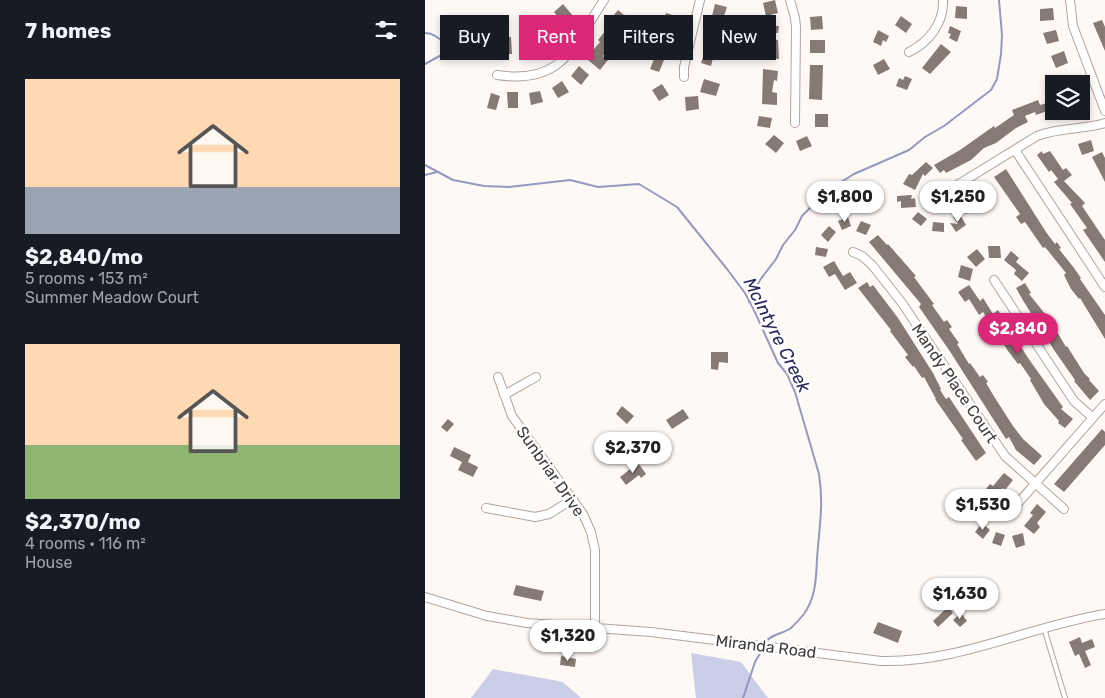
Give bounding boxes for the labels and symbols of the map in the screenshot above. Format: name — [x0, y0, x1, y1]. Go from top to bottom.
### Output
pin: $1,800 — [804, 180, 886, 223]
pin: $1,250 — [917, 180, 999, 223]
water label: McIntyre Creek — [739, 274, 816, 397]
pin: $2,840 — [977, 312, 1059, 355]
street label: Mandy Place Court — [908, 320, 1001, 446]
street label: Sunbriar Drive — [512, 423, 589, 520]
pin: $2,370 — [592, 432, 674, 474]
pin: $1,530 — [942, 488, 1024, 531]
pin: $1,630 — [919, 578, 1001, 620]
pin: $1,320 — [527, 620, 609, 662]
street label: Miranda Road — [715, 631, 817, 662]

